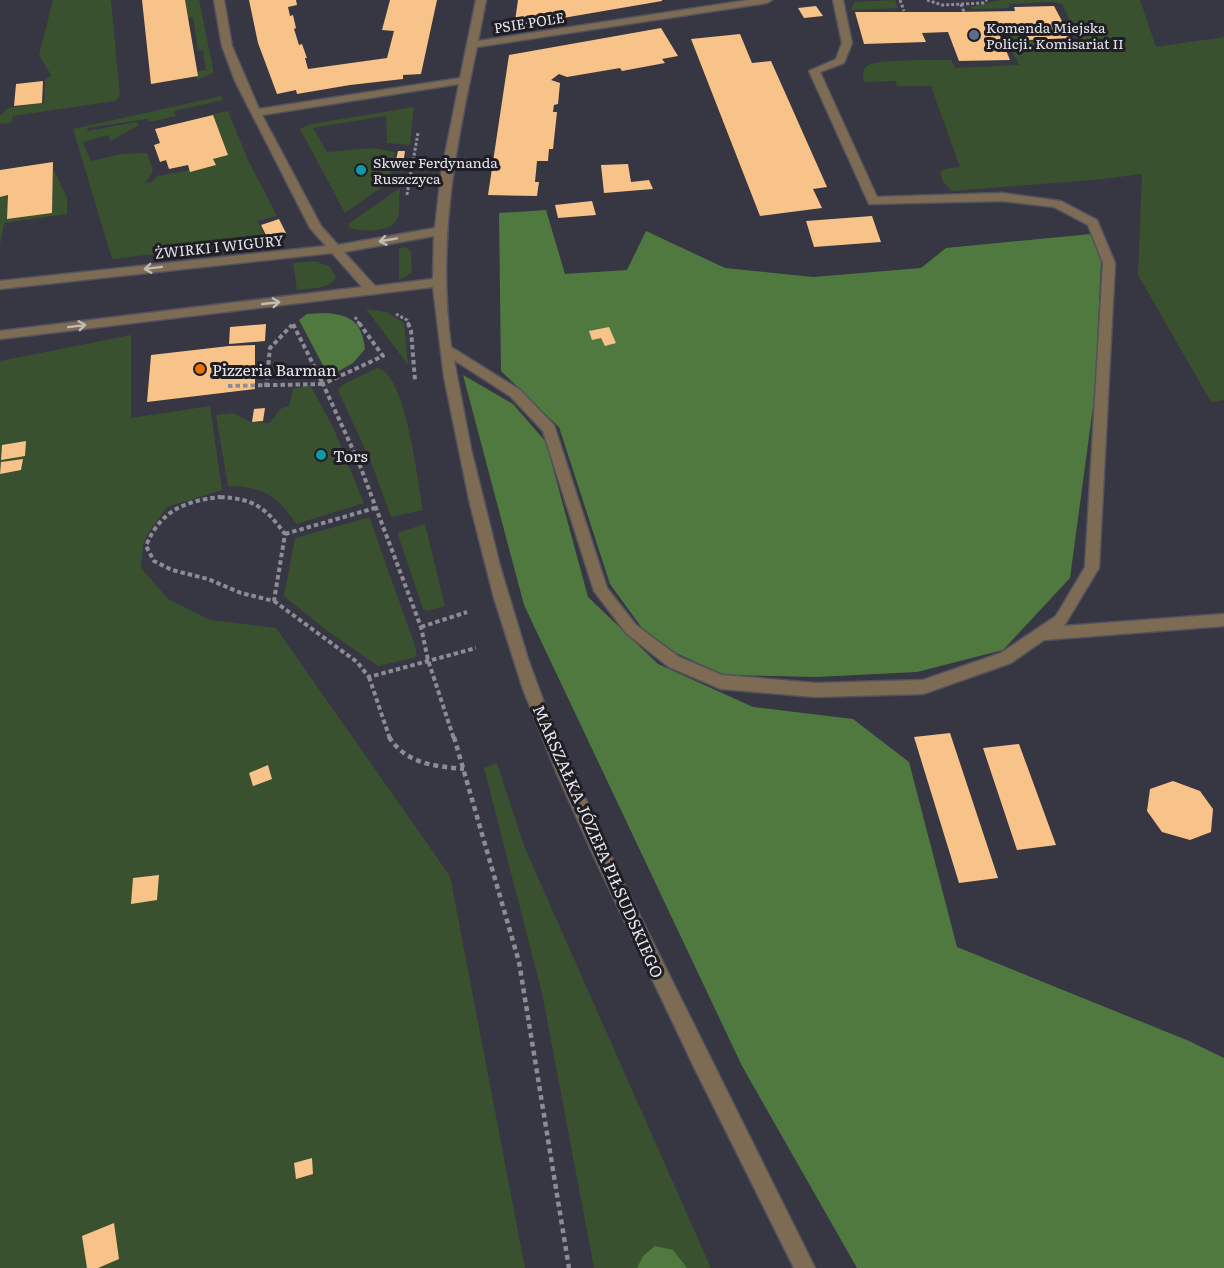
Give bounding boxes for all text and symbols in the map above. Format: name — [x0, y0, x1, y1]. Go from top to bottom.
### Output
street label: PSIE POLE — [492, 7, 566, 37]
place label: Komenda Miejska Policji. Komisariat II — [986, 17, 1124, 53]
marker: Komenda Miejska Policji. Komisariat II — [967, 28, 981, 42]
place label: Skwer Ferdynanda Ruszczyca — [373, 152, 498, 188]
marker: Skwer Ferdynanda Ruszczyca — [354, 163, 368, 177]
street label: ŻWIRKI I WIGURY — [153, 229, 285, 263]
one-way arrow — [378, 235, 398, 246]
one-way arrow — [143, 263, 163, 274]
one-way arrow — [260, 297, 280, 308]
one-way arrow — [67, 320, 87, 331]
place label: Pizzeria Barman — [212, 357, 337, 381]
marker: Pizzeria Barman — [193, 362, 207, 376]
place label: Tors — [333, 443, 368, 467]
marker: Tors — [314, 448, 328, 462]
street label: MARSZAŁKA JÓZEFA PIŁSUDSKIEGO — [528, 701, 670, 981]

